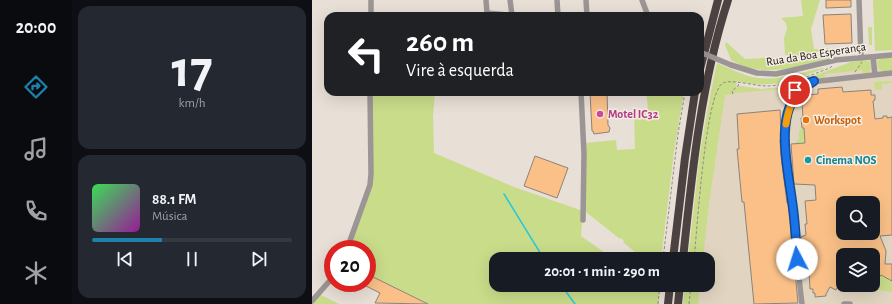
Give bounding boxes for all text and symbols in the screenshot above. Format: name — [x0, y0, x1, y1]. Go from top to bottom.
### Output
text: 20:00 — [16, 19, 56, 37]
icon: left — [340, 28, 392, 80]
text: 260 m — [406, 29, 474, 57]
street label: Rua da Boa Esperança — [765, 40, 867, 68]
text: 17 — [171, 44, 213, 96]
text: Vire à esquerda — [406, 62, 514, 80]
icon: directions — [22, 73, 50, 101]
pin — [778, 73, 812, 107]
icon: arrive — [784, 79, 806, 101]
text: km/h — [179, 97, 205, 110]
place label: Motel IC32 — [608, 108, 659, 120]
marker: Motel IC32 — [595, 109, 605, 119]
place label: Workspot — [814, 114, 861, 126]
marker: Workspot — [801, 115, 811, 125]
icon: music — [22, 135, 50, 163]
place label: Cinema NOS — [816, 154, 877, 166]
marker: Cinema NOS — [803, 155, 813, 165]
text: 88.1 FM — [152, 192, 197, 207]
map controls — [836, 196, 880, 292]
button: search — [836, 196, 880, 240]
icon: phone — [22, 197, 50, 225]
text: Música — [152, 210, 187, 223]
position arrow — [776, 238, 818, 280]
speed limit sign: 20 — [324, 240, 376, 292]
icon: previous — [114, 248, 136, 270]
icon: pause — [181, 248, 203, 270]
icon: next — [248, 248, 270, 270]
button: layers — [836, 248, 880, 292]
icon: climate — [22, 259, 50, 287]
text: 20:01 · 1 min · 290 m — [544, 264, 660, 279]

